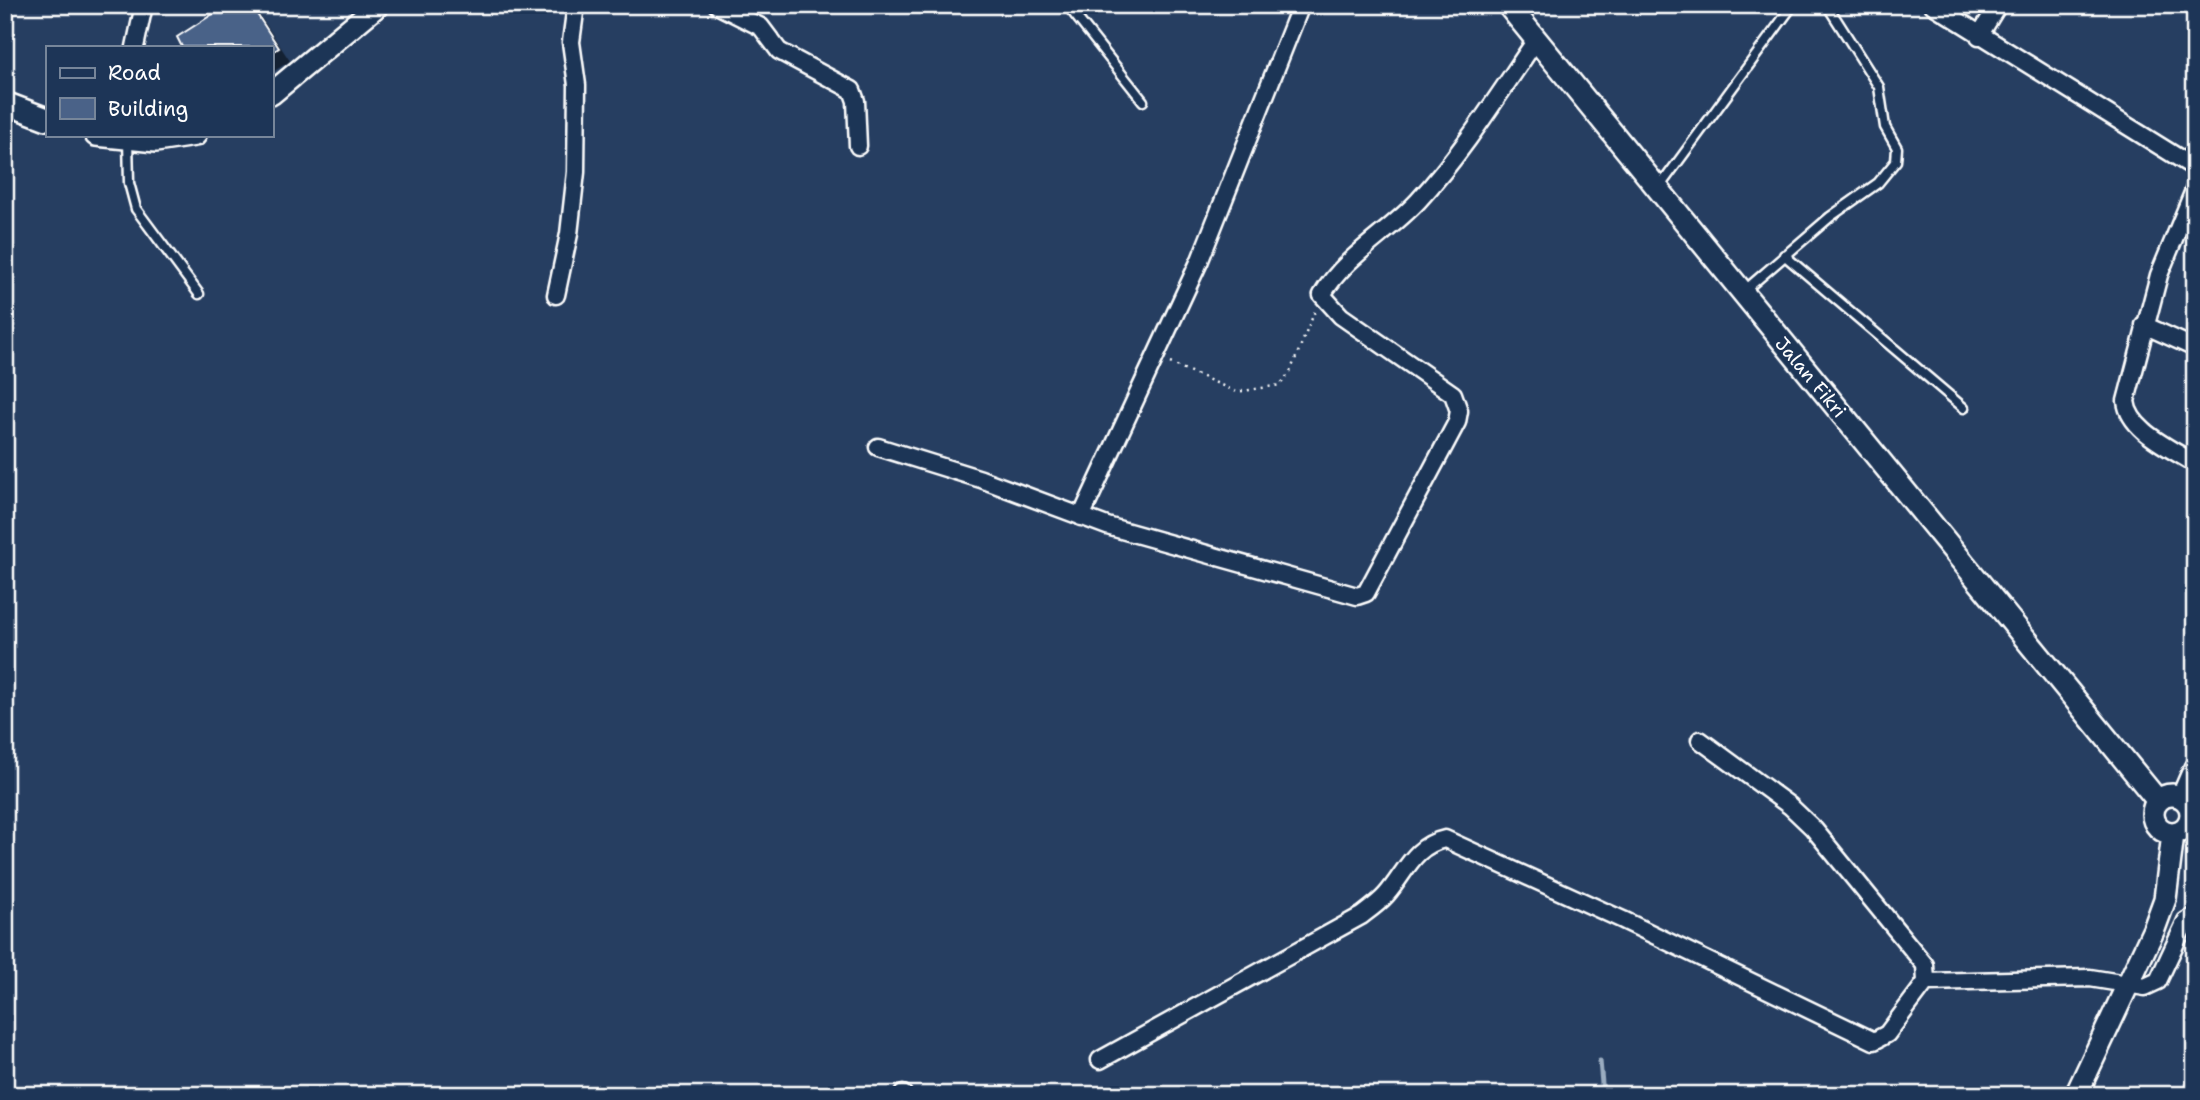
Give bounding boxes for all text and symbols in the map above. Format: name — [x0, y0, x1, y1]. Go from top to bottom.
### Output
legend — [46, 46, 273, 136]
text: Road — [108, 59, 161, 87]
text: Building — [108, 95, 188, 123]
street label: Jalan Fikri — [1769, 332, 1852, 423]

